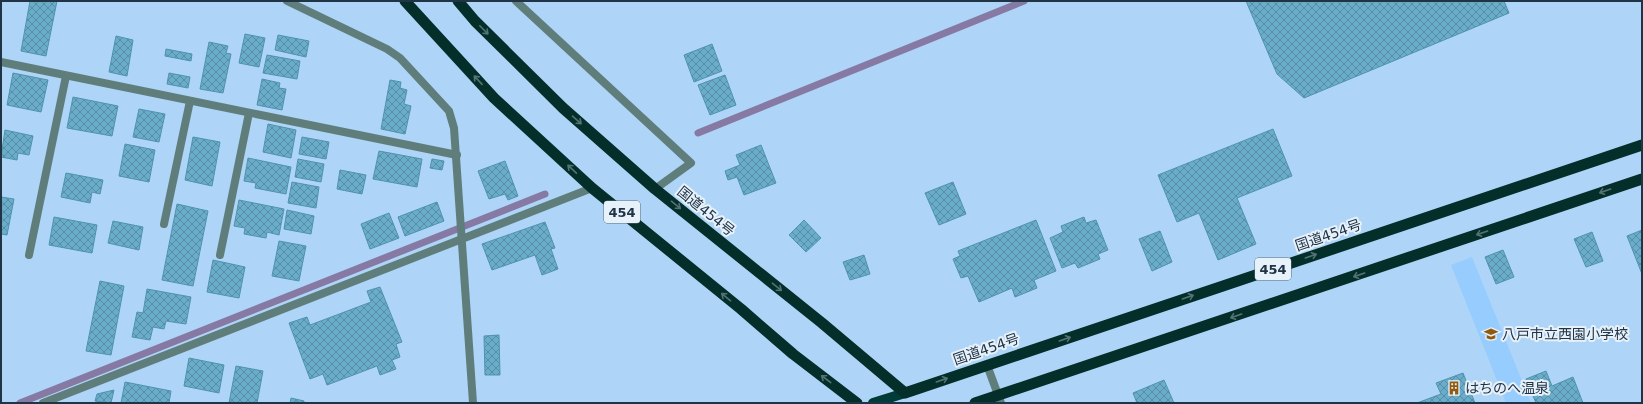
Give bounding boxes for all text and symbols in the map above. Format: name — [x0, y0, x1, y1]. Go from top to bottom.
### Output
one-way arrow — [479, 25, 489, 35]
one-way arrow — [473, 74, 482, 85]
one-way arrow — [572, 116, 583, 125]
one-way arrow — [567, 164, 577, 174]
street label: 国道454号 — [674, 183, 738, 239]
one-way arrow — [1599, 188, 1611, 196]
road number: 454 — [604, 201, 640, 223]
one-way arrow — [670, 201, 681, 210]
street label: 国道454号 — [1293, 216, 1363, 254]
one-way arrow — [1476, 230, 1489, 237]
one-way arrow — [1305, 252, 1318, 259]
road number: 454 — [1255, 258, 1291, 280]
one-way arrow — [1353, 271, 1365, 279]
one-way arrow — [772, 282, 782, 291]
one-way arrow — [720, 292, 731, 301]
one-way arrow — [1182, 293, 1195, 300]
one-way arrow — [1229, 313, 1242, 320]
school or university icon: 八戸市立西園小学校 — [1483, 326, 1499, 342]
place label: 八戸市立西園小学校 — [1502, 326, 1628, 342]
street label: 国道454号 — [951, 330, 1021, 368]
one-way arrow — [1059, 334, 1071, 342]
one-way arrow — [821, 375, 832, 384]
one-way arrow — [935, 376, 948, 383]
building icon: はちのへ温泉 — [1446, 380, 1462, 396]
place label: はちのへ温泉 — [1465, 380, 1549, 396]

